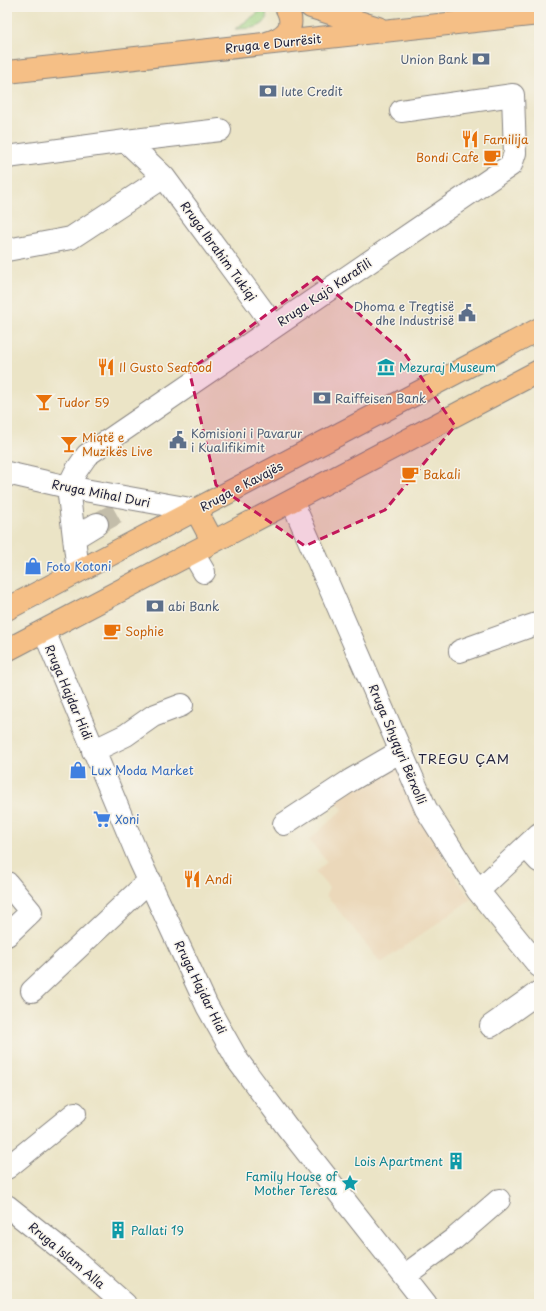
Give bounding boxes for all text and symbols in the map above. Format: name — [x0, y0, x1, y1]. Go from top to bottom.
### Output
street label: Rruga e Durrësit — [224, 29, 322, 57]
bank icon: Union Bank — [471, 49, 491, 69]
place label: Union Bank — [400, 50, 468, 68]
bank icon: Iute Credit — [258, 81, 278, 101]
place label: Iute Credit — [281, 82, 343, 100]
restaurant icon: Familija — [460, 129, 480, 149]
place label: Familija — [483, 130, 529, 148]
cafe icon: Bondi Cafe — [482, 147, 502, 167]
place label: Bondi Cafe — [416, 148, 479, 166]
street label: Rruga Ibrahim Tukiqi — [177, 197, 261, 305]
street label: Rruga Kajo Karafili — [273, 254, 375, 330]
place label: Dhoma e Tregtisë dhe Industrisë — [354, 297, 454, 329]
public building icon: Dhoma e Tregtisë dhe Industrisë — [457, 303, 477, 323]
restaurant icon: Il Gusto Seafood — [96, 357, 116, 377]
museum icon: Mezuraj Museum — [376, 357, 396, 377]
place label: Il Gusto Seafood — [119, 358, 212, 376]
place label: Mezuraj Museum — [399, 358, 496, 376]
bank icon: Raiffeisen Bank — [312, 388, 332, 408]
place label: Raiffeisen Bank — [335, 389, 426, 407]
bar icon: Tudor 59 — [34, 392, 54, 412]
place label: Tudor 59 — [57, 393, 109, 411]
place label: Komisioni i Pavarur i Kualifikimit — [191, 424, 303, 456]
place label: Miqtë e Muzikës Live — [82, 428, 153, 460]
public building icon: Komisioni i Pavarur i Kualifikimit — [168, 430, 188, 450]
bar icon: Miqtë e Muzikës Live — [59, 434, 79, 454]
street label: Rruga e Kavajës — [196, 456, 286, 515]
cafe icon: Bakali — [400, 464, 420, 484]
place label: Bakali — [423, 465, 461, 483]
street label: Rruga Mihal Duri — [50, 475, 152, 511]
shop icon: Foto Kotoni — [23, 556, 43, 576]
place label: Foto Kotoni — [46, 557, 111, 575]
bank icon: abi Bank — [145, 596, 165, 616]
place label: abi Bank — [168, 597, 219, 615]
cafe icon: Sophie — [102, 621, 122, 641]
place label: Sophie — [125, 622, 164, 640]
street label: Rruga Hajdar Hidi — [41, 641, 97, 743]
street label: Rruga Shyqyri Bërxolli — [365, 681, 431, 807]
district label: TREGU ÇAM — [418, 749, 510, 768]
shop icon: Lux Moda Market — [68, 760, 88, 780]
place label: Lux Moda Market — [91, 761, 194, 779]
supermarket icon: Xoni — [92, 809, 112, 829]
place label: Xoni — [115, 810, 139, 828]
restaurant icon: Andi — [182, 869, 202, 889]
place label: Andi — [205, 870, 232, 888]
street label: Rruga Hajdar Hidi — [171, 937, 231, 1037]
building icon: Lois Apartment — [446, 1151, 466, 1171]
place label: Lois Apartment — [354, 1152, 443, 1170]
place label: Family House of Mother Teresa — [245, 1167, 338, 1199]
place icon: Family House of Mother Teresa — [340, 1173, 360, 1193]
street label: Rruga Islam Alla — [25, 1218, 110, 1293]
building icon: Pallati 19 — [108, 1220, 128, 1240]
place label: Pallati 19 — [131, 1221, 184, 1239]

